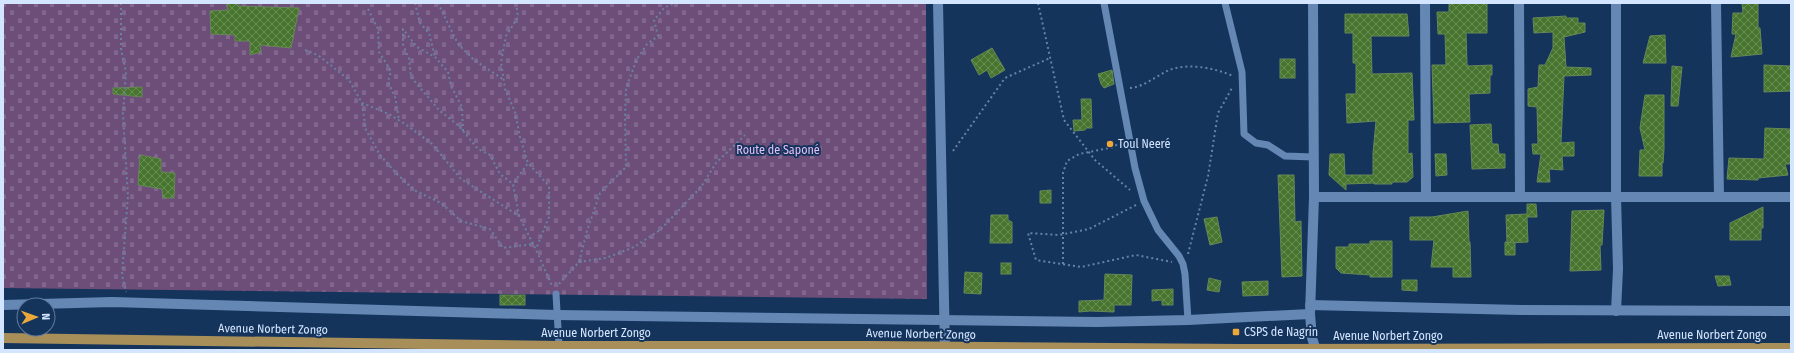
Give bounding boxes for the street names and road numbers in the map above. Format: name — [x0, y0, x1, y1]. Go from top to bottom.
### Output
street label: Avenue Norbert Zongo — [218, 321, 328, 337]
street label: Avenue Norbert Zongo — [541, 326, 651, 340]
street label: Avenue Norbert Zongo — [866, 326, 976, 342]
street label: Avenue Norbert Zongo — [1657, 328, 1767, 342]
street label: Avenue Norbert Zongo — [1333, 329, 1443, 343]

